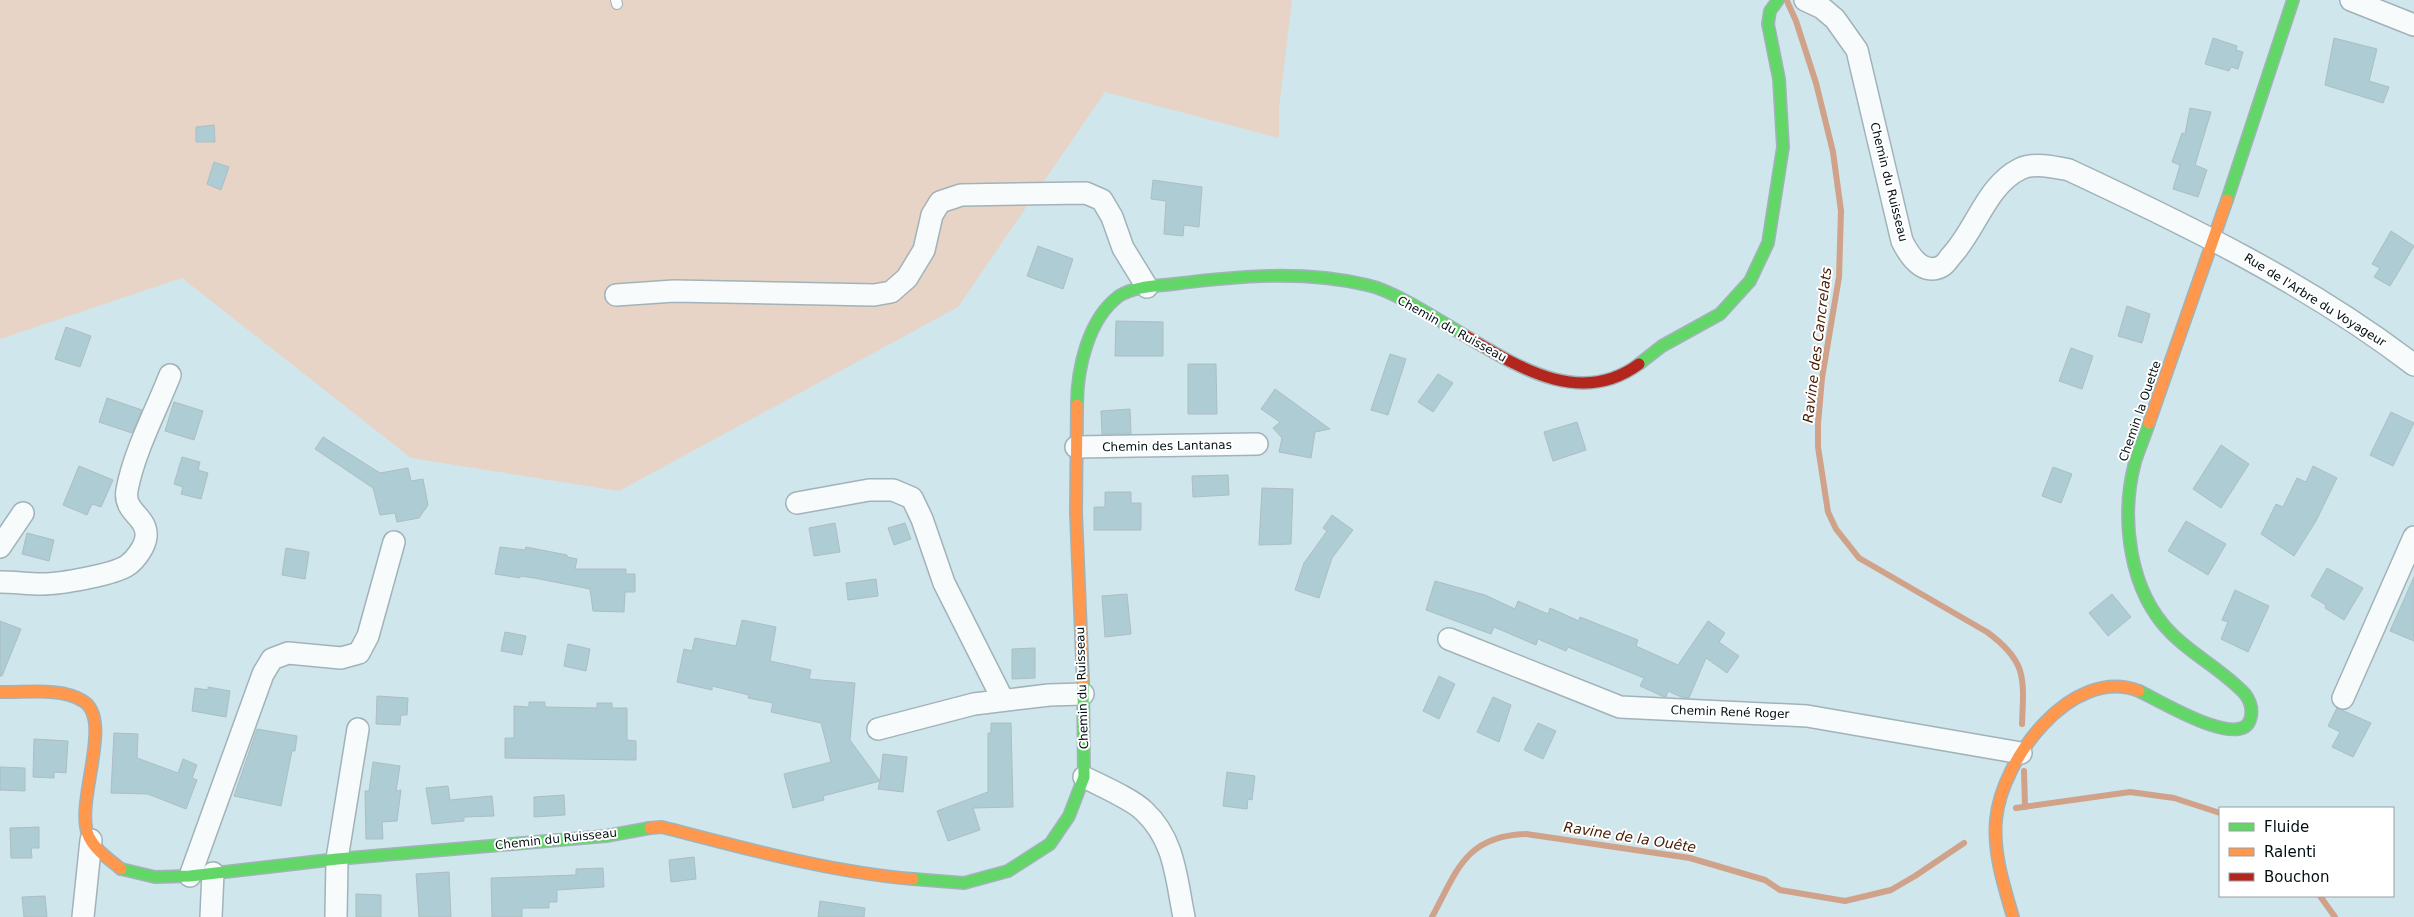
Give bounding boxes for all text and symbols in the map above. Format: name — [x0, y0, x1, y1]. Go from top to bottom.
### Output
street label: Chemin du Ruisseau — [1867, 121, 1911, 243]
street label: Rue de l'Arbre du Voyageur — [2242, 251, 2388, 350]
water label: Ravine des Cancrelats — [1800, 266, 1834, 424]
street label: Chemin du Ruisseau — [1395, 293, 1509, 365]
street label: Chemin la Ouette — [2116, 359, 2164, 463]
street label: Chemin des Lantanas — [1102, 438, 1232, 454]
street label: Chemin du Ruisseau — [1073, 627, 1091, 749]
street label: Chemin René Roger — [1670, 703, 1790, 721]
legend — [2219, 807, 2394, 897]
text: Fluide — [2264, 818, 2309, 836]
water label: Ravine de la Ouête — [1563, 819, 1697, 855]
street label: Chemin du Ruisseau — [494, 826, 618, 852]
text: Ralenti — [2264, 843, 2316, 861]
text: Bouchon — [2264, 868, 2329, 886]

